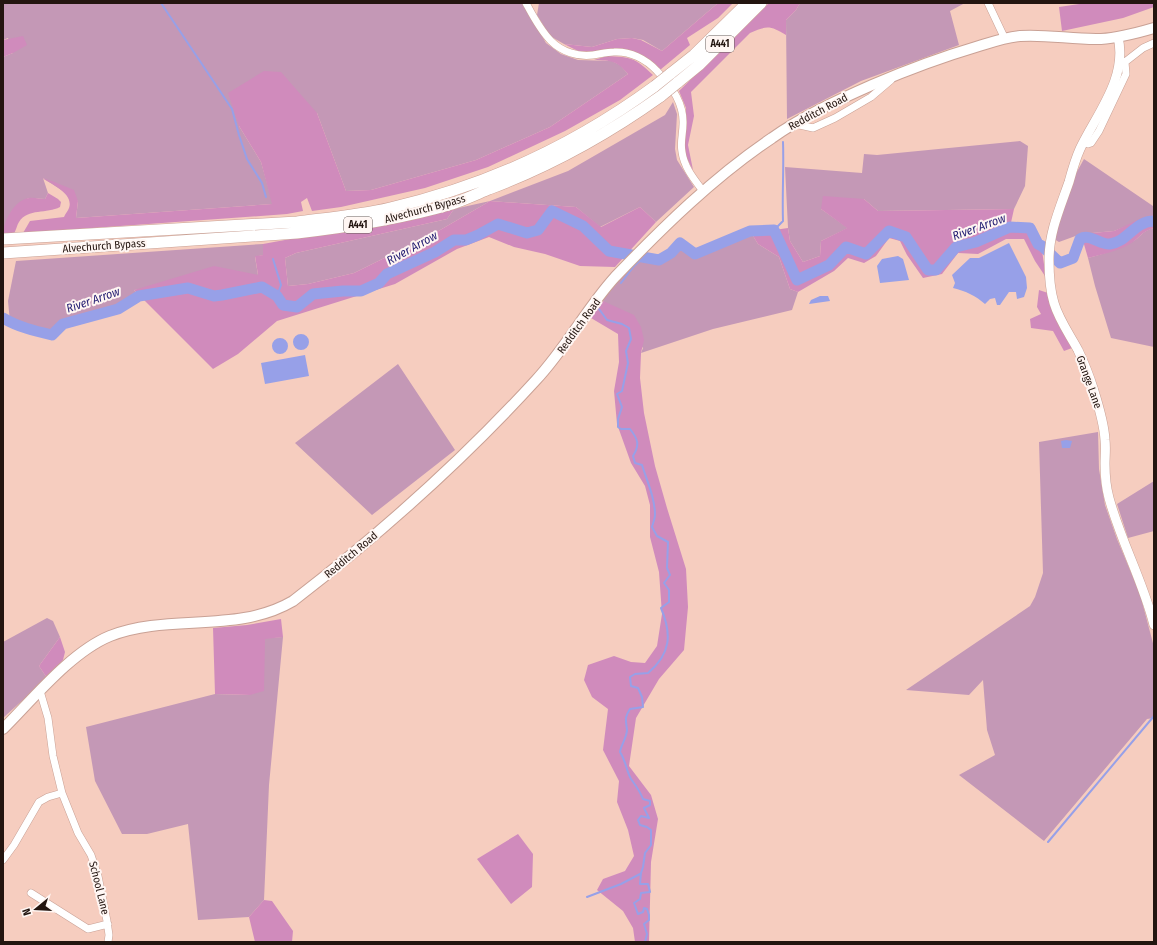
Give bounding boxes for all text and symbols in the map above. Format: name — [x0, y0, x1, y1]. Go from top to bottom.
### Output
road number: A441 — [706, 36, 734, 52]
street label: Redditch Road — [786, 91, 850, 133]
street label: Alvechurch Bypass — [383, 192, 467, 226]
water label: River Arrow — [950, 211, 1008, 243]
road number: A441 — [344, 217, 372, 233]
water label: River Arrow — [384, 228, 440, 268]
street label: Alvechurch Bypass — [62, 237, 146, 255]
water label: River Arrow — [64, 284, 122, 316]
street label: Redditch Road — [555, 296, 603, 356]
street label: Grange Lane — [1073, 354, 1105, 410]
street label: Redditch Road — [322, 529, 380, 581]
street label: School Lane — [86, 860, 112, 916]
north arrow — [16, 889, 56, 929]
text: N — [20, 907, 34, 917]

